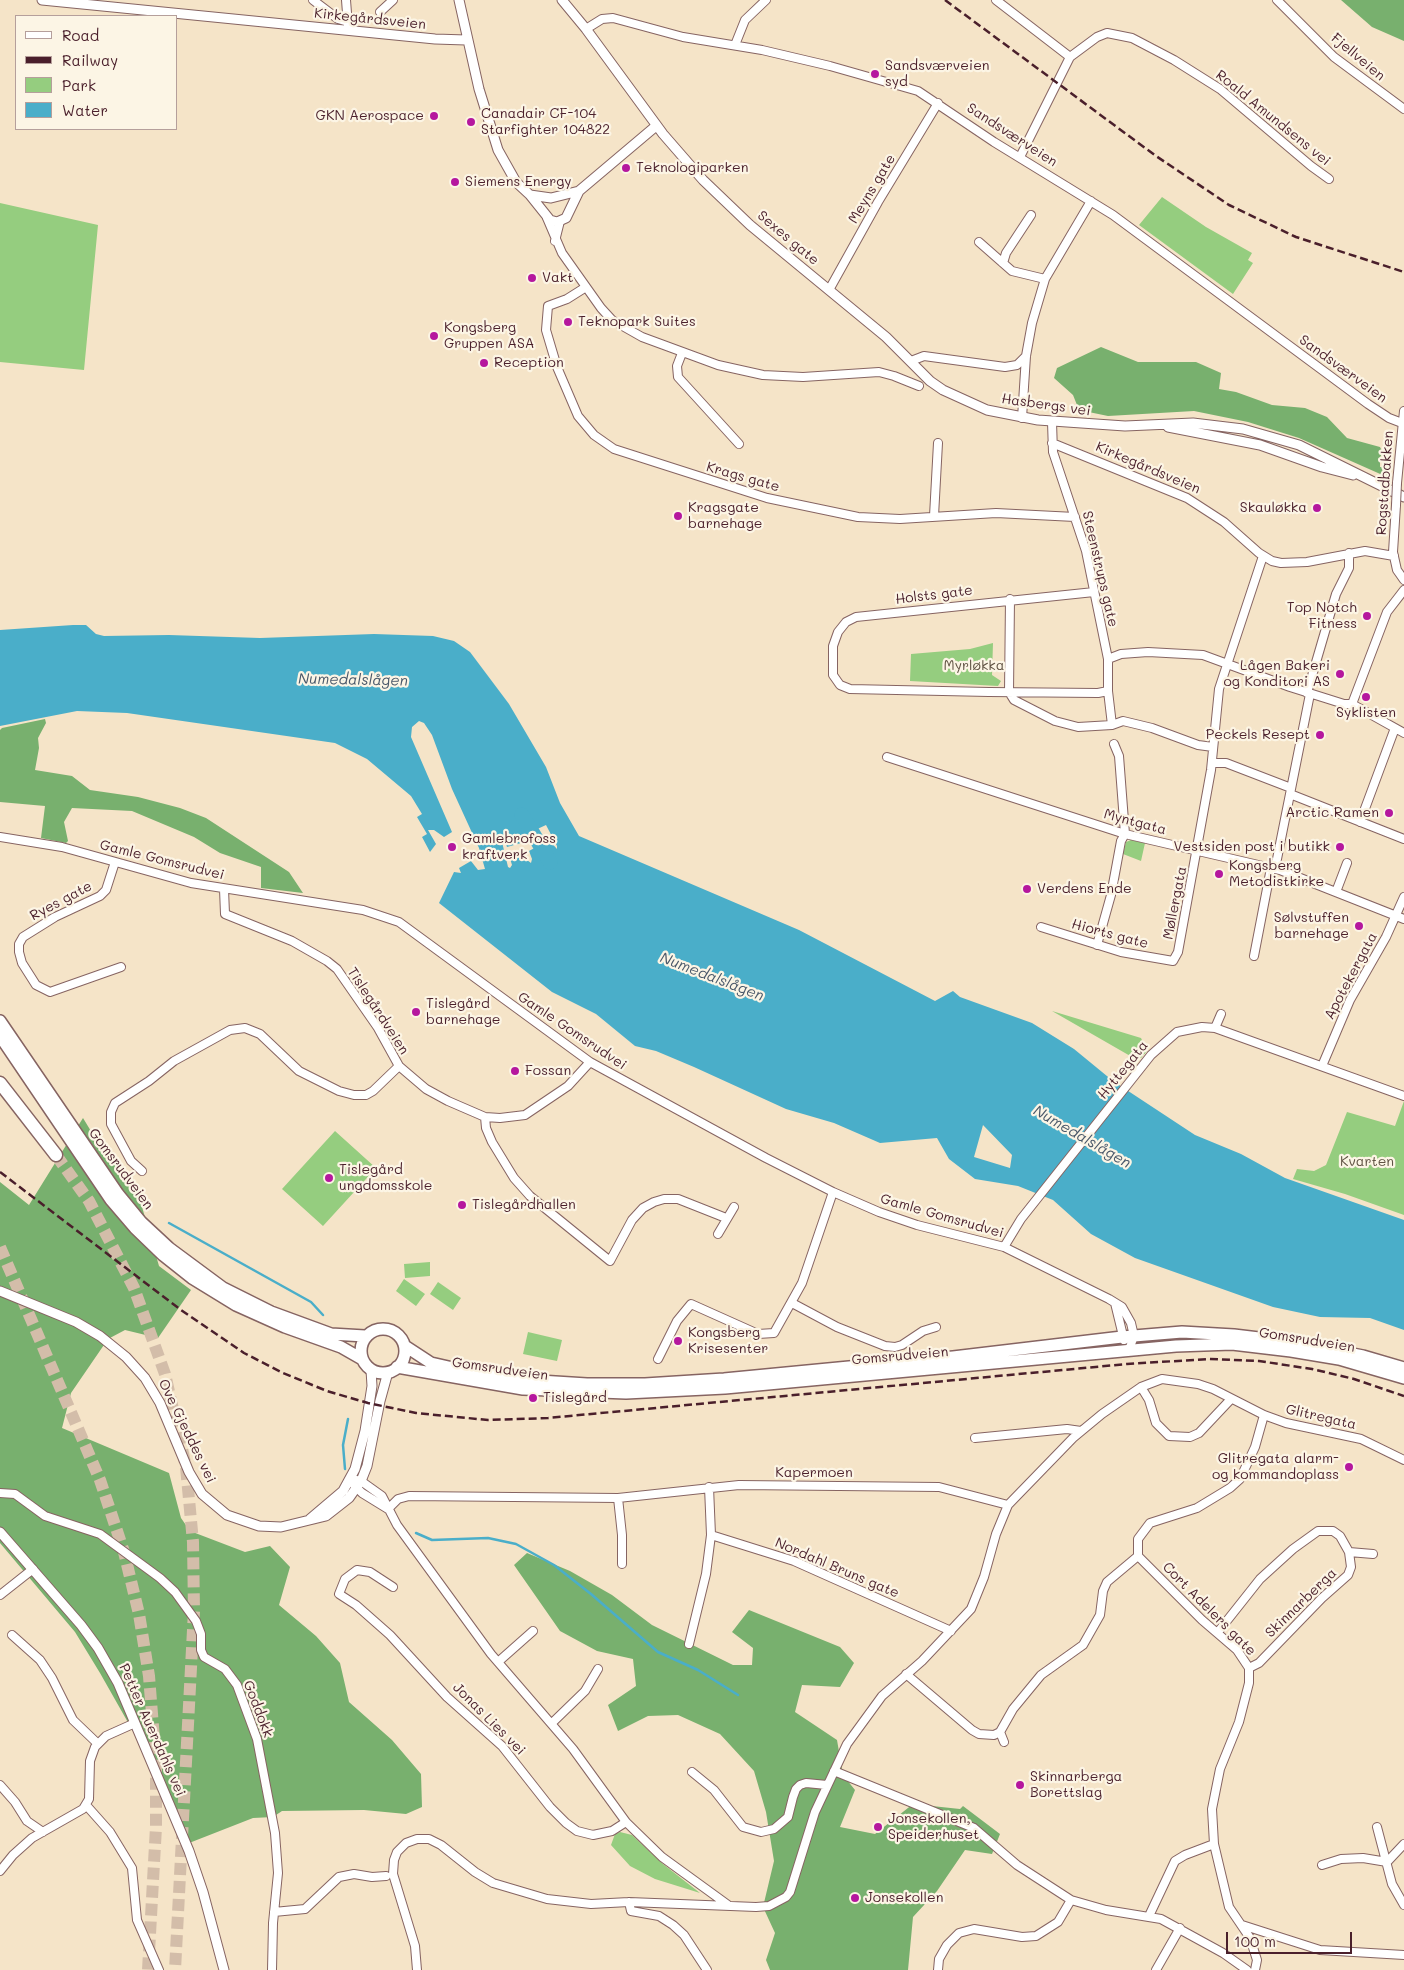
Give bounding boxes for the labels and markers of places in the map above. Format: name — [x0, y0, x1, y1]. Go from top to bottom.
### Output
place label: Sandsværveien syd — [885, 58, 990, 90]
marker: Sandsværveien syd — [869, 68, 881, 80]
place label: Canadair CF-104 Starfighter 104822 — [481, 106, 610, 138]
place label: GKN Aerospace — [316, 108, 424, 124]
marker: GKN Aerospace — [428, 110, 440, 122]
marker: Canadair CF-104 Starfighter 104822 — [465, 116, 477, 128]
place label: Teknologiparken — [636, 160, 748, 176]
marker: Teknologiparken — [620, 162, 632, 174]
place label: Siemens Energy — [465, 174, 572, 190]
marker: Siemens Energy — [449, 176, 461, 188]
place label: Vakt — [542, 270, 573, 286]
marker: Vakt — [526, 272, 538, 284]
place label: Teknopark Suites — [578, 314, 696, 330]
marker: Teknopark Suites — [562, 316, 574, 328]
place label: Kongsberg Gruppen ASA — [444, 320, 534, 352]
marker: Kongsberg Gruppen ASA — [428, 330, 440, 342]
place label: Reception — [494, 355, 564, 371]
marker: Reception — [478, 357, 490, 369]
place label: Kragsgate barnehage — [688, 500, 762, 532]
place label: Skauløkka — [1240, 500, 1307, 516]
marker: Skauløkka — [1311, 502, 1323, 514]
marker: Kragsgate barnehage — [672, 510, 684, 522]
place label: Top Notch Fitness — [1287, 600, 1357, 632]
marker: Top Notch Fitness — [1361, 610, 1373, 622]
place label: Lågen Bakeri og Konditori AS — [1224, 658, 1330, 690]
marker: Lågen Bakeri og Konditori AS — [1334, 668, 1346, 680]
marker: Syklisten — [1360, 691, 1372, 703]
place label: Syklisten — [1336, 705, 1396, 721]
place label: Peckels Resept — [1206, 727, 1310, 743]
marker: Peckels Resept — [1314, 729, 1326, 741]
place label: Arctic Ramen — [1286, 805, 1379, 821]
marker: Arctic Ramen — [1383, 807, 1395, 819]
place label: Gamlebrofoss kraftverk — [462, 831, 556, 864]
place label: Vestsiden post i butikk — [1173, 839, 1330, 855]
marker: Gamlebrofoss kraftverk — [446, 841, 458, 853]
marker: Vestsiden post i butikk — [1334, 841, 1346, 853]
place label: Kongsberg Metodistkirke — [1229, 858, 1324, 890]
marker: Kongsberg Metodistkirke — [1213, 868, 1225, 880]
place label: Verdens Ende — [1037, 881, 1132, 897]
marker: Verdens Ende — [1021, 883, 1033, 895]
place label: Sølvstuffen barnehage — [1274, 910, 1349, 942]
marker: Sølvstuffen barnehage — [1353, 920, 1365, 932]
place label: Tislegård barnehage — [426, 996, 500, 1028]
marker: Tislegård barnehage — [410, 1006, 422, 1018]
place label: Fossan — [525, 1063, 571, 1079]
marker: Fossan — [509, 1065, 521, 1077]
place label: Tislegård ungdomsskole — [339, 1162, 432, 1194]
marker: Tislegård ungdomsskole — [323, 1172, 335, 1184]
place label: Tislegårdhallen — [472, 1197, 576, 1213]
marker: Tislegårdhallen — [456, 1199, 468, 1211]
place label: Kongsberg Krisesenter — [688, 1325, 768, 1358]
marker: Kongsberg Krisesenter — [672, 1335, 684, 1347]
place label: Tislegård — [543, 1390, 607, 1406]
marker: Tislegård — [527, 1392, 539, 1404]
place label: Glitregata alarm- og kommandoplass — [1212, 1451, 1339, 1484]
marker: Glitregata alarm- og kommandoplass — [1343, 1461, 1355, 1473]
place label: Skinnarberga Borettslag — [1030, 1769, 1122, 1801]
marker: Skinnarberga Borettslag — [1014, 1779, 1026, 1791]
place label: Jonsekollen, Speiderhuset — [888, 1811, 979, 1844]
marker: Jonsekollen, Speiderhuset — [872, 1821, 884, 1833]
place label: Jonsekollen — [865, 1890, 943, 1906]
marker: Jonsekollen — [849, 1892, 861, 1904]

